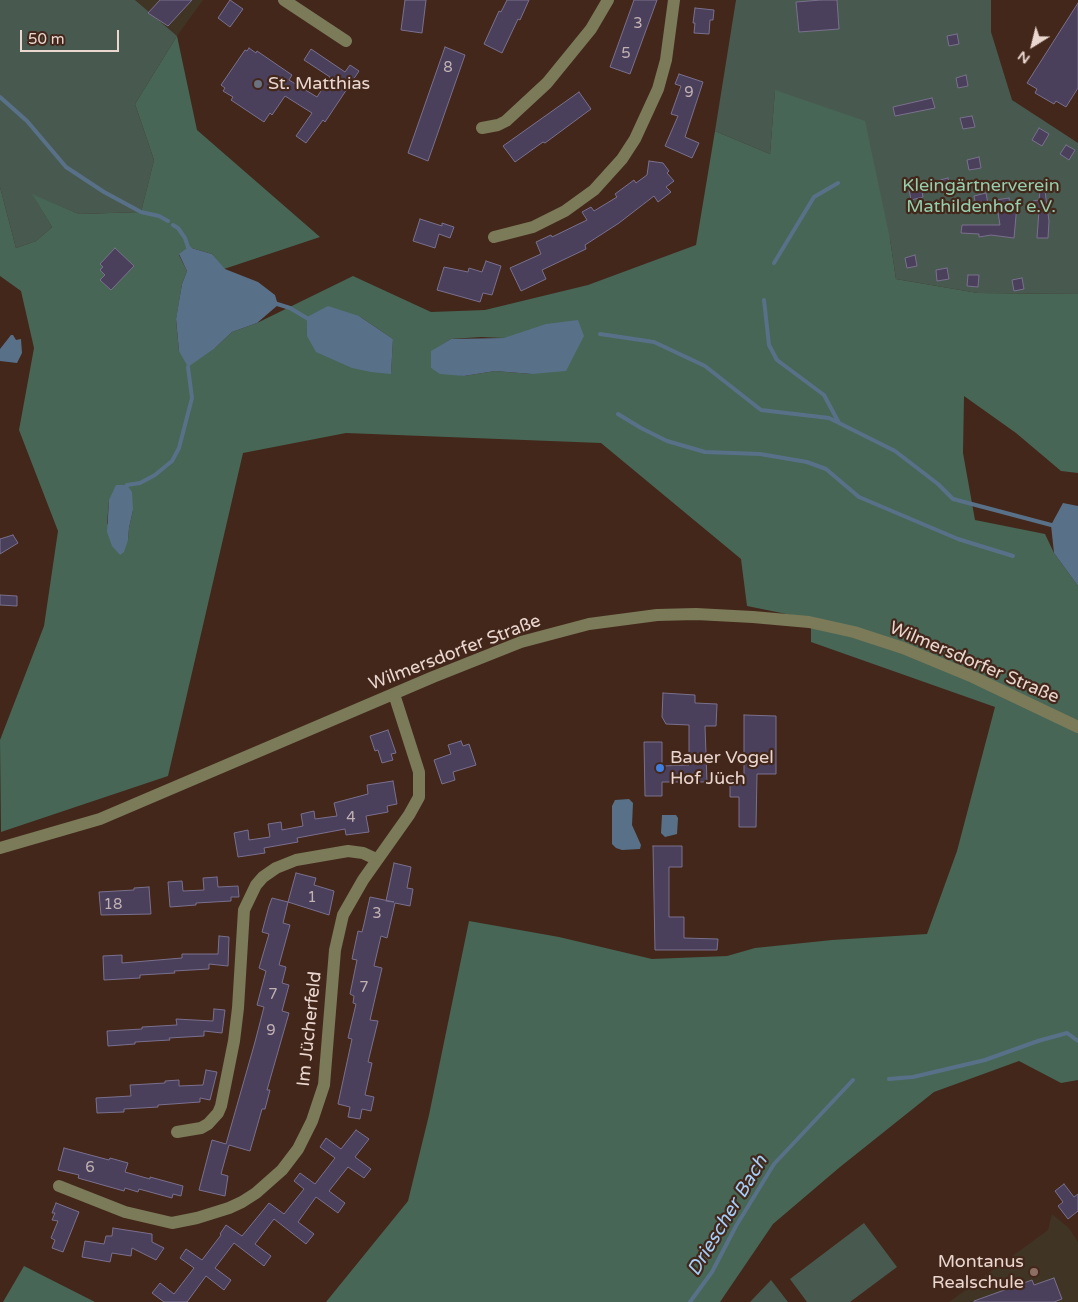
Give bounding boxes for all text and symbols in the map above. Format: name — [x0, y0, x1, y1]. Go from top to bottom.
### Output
house number: 3 — [633, 15, 643, 33]
scale bar — [22, 20, 121, 52]
north arrow — [1008, 20, 1058, 70]
text: 50 m — [28, 30, 65, 48]
house number: 5 — [621, 45, 631, 63]
text: N — [1014, 47, 1033, 68]
house number: 8 — [443, 59, 453, 77]
place label: St. Matthias — [268, 73, 370, 95]
marker: St. Matthias — [252, 78, 264, 90]
house number: 9 — [684, 84, 694, 102]
park label: Kleingärtnerverein Mathildenhof e.V. — [902, 175, 1060, 218]
street label: Wilmersdorfer Straße — [366, 610, 544, 696]
street label: Wilmersdorfer Straße — [886, 617, 1062, 709]
place label: Bauer Vogel Hof Jüch — [670, 747, 774, 790]
marker: Bauer Vogel Hof Jüch — [654, 762, 666, 774]
house number: 4 — [346, 809, 356, 827]
house number: 1 — [307, 889, 317, 907]
house number: 18 — [104, 896, 122, 914]
house number: 3 — [372, 905, 382, 923]
street label: Im Jücherfeld — [293, 970, 327, 1088]
house number: 7 — [359, 979, 369, 997]
house number: 7 — [268, 986, 278, 1004]
house number: 9 — [266, 1022, 276, 1040]
water label: Driescher Bach — [683, 1152, 773, 1280]
house number: 6 — [85, 1159, 95, 1177]
place label: Montanus Realschule — [932, 1251, 1024, 1294]
marker: Montanus Realschule — [1028, 1266, 1040, 1278]

